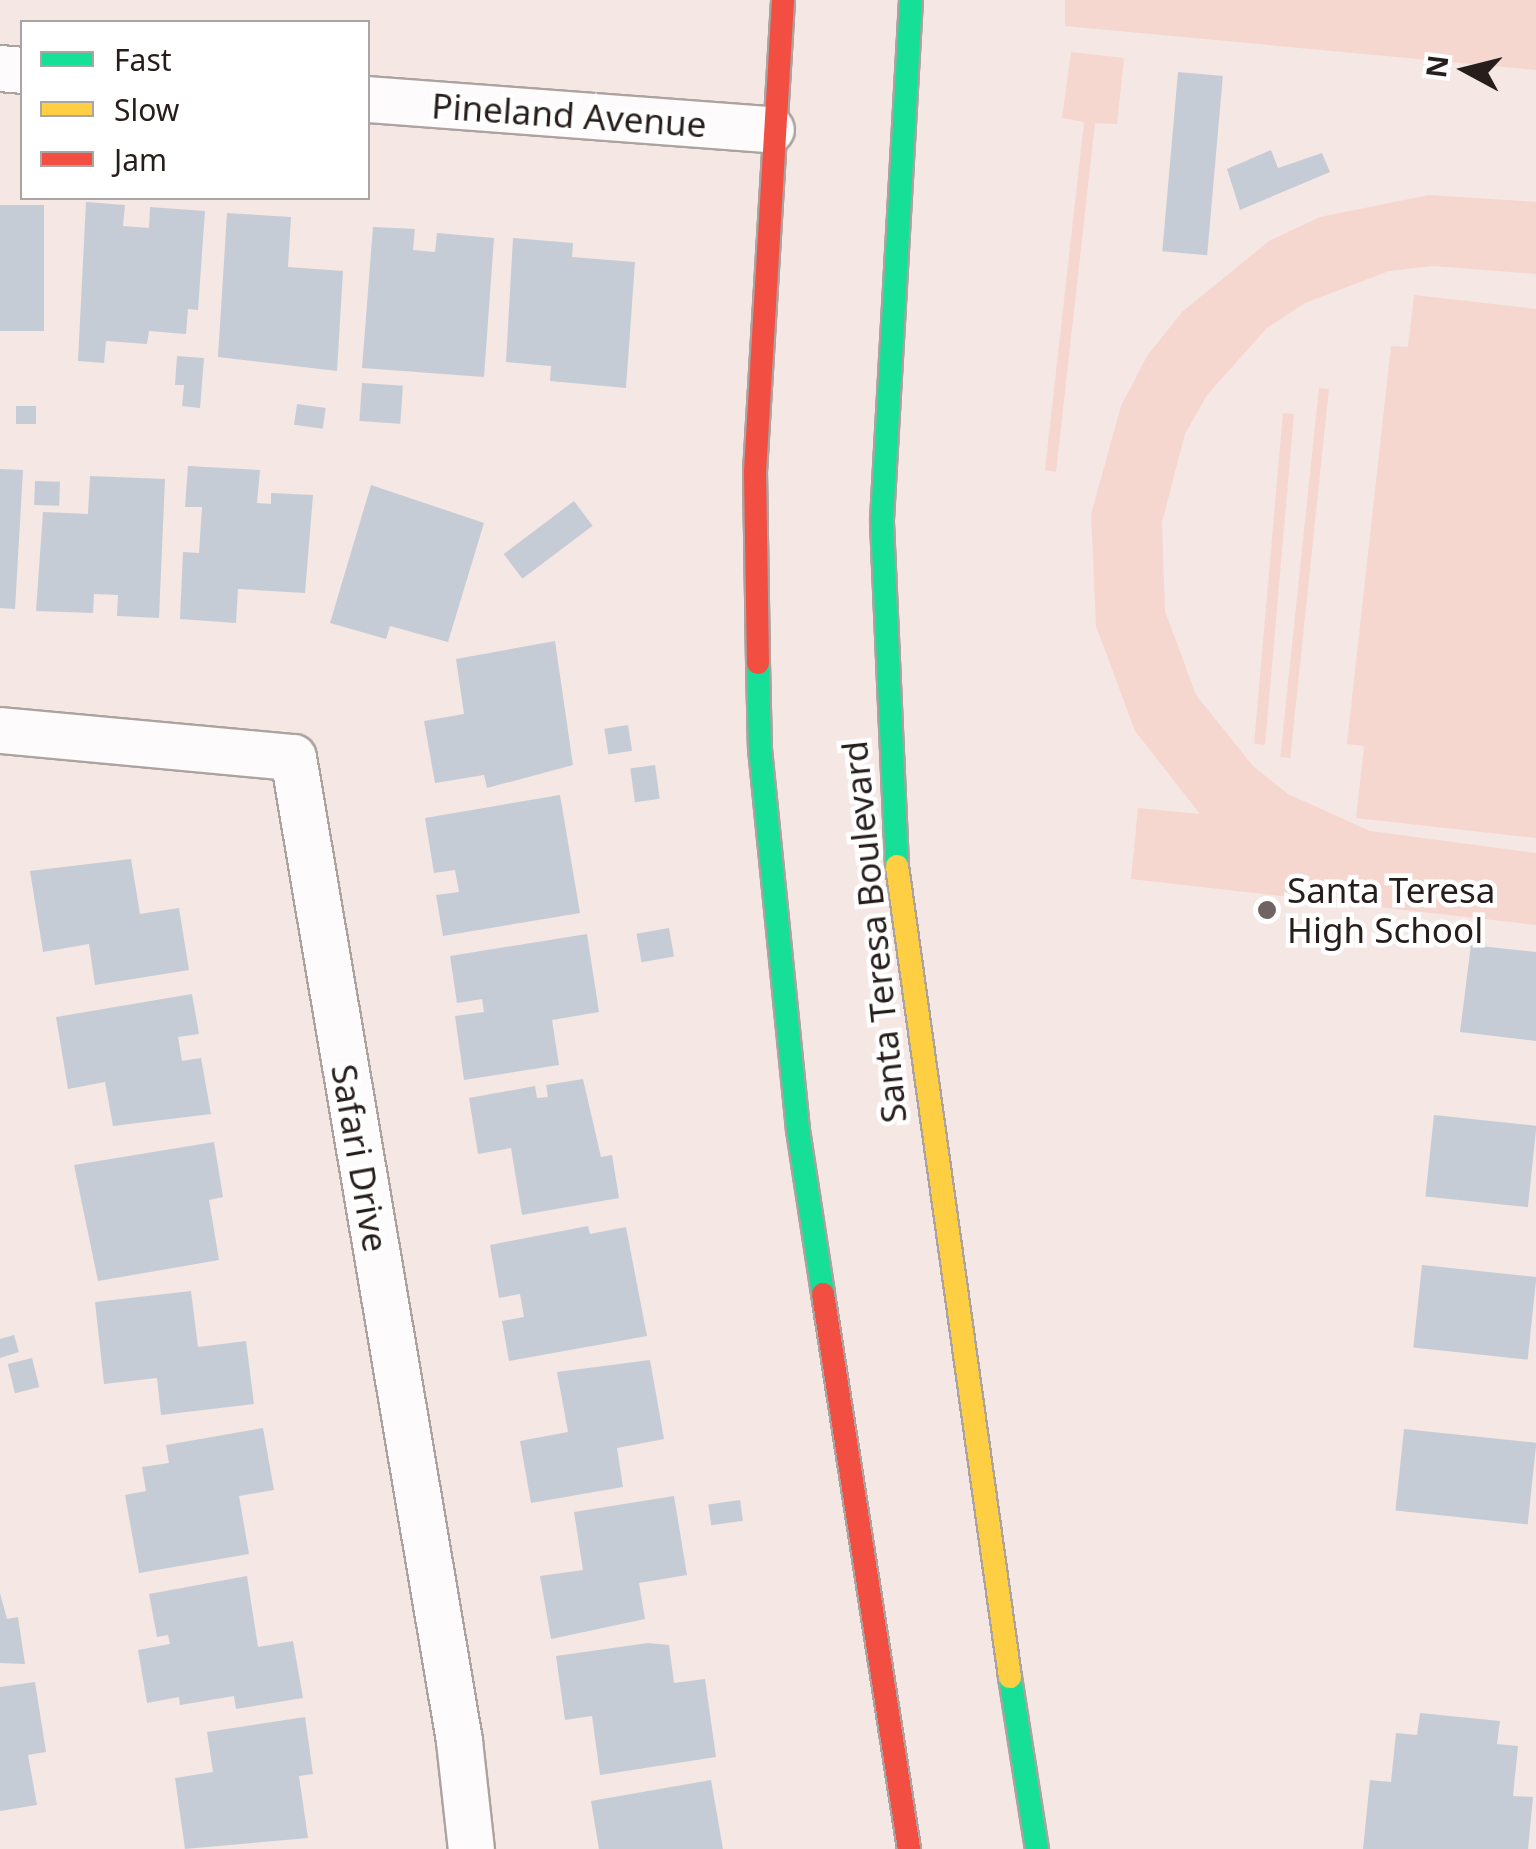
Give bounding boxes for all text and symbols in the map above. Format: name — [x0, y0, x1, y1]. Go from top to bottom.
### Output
legend — [20, 20, 370, 200]
north arrow — [1416, 20, 1516, 120]
text: Fast — [114, 39, 172, 80]
text: N — [1416, 53, 1456, 80]
street label: Pineland Avenue — [430, 84, 708, 146]
text: Slow — [114, 89, 179, 130]
text: Jam — [114, 139, 167, 180]
street label: Santa Teresa Boulevard — [833, 739, 915, 1125]
place label: Santa Teresa High School — [1287, 869, 1495, 951]
marker: Santa Teresa High School — [1256, 899, 1278, 921]
street label: Safari Drive — [323, 1061, 397, 1255]

